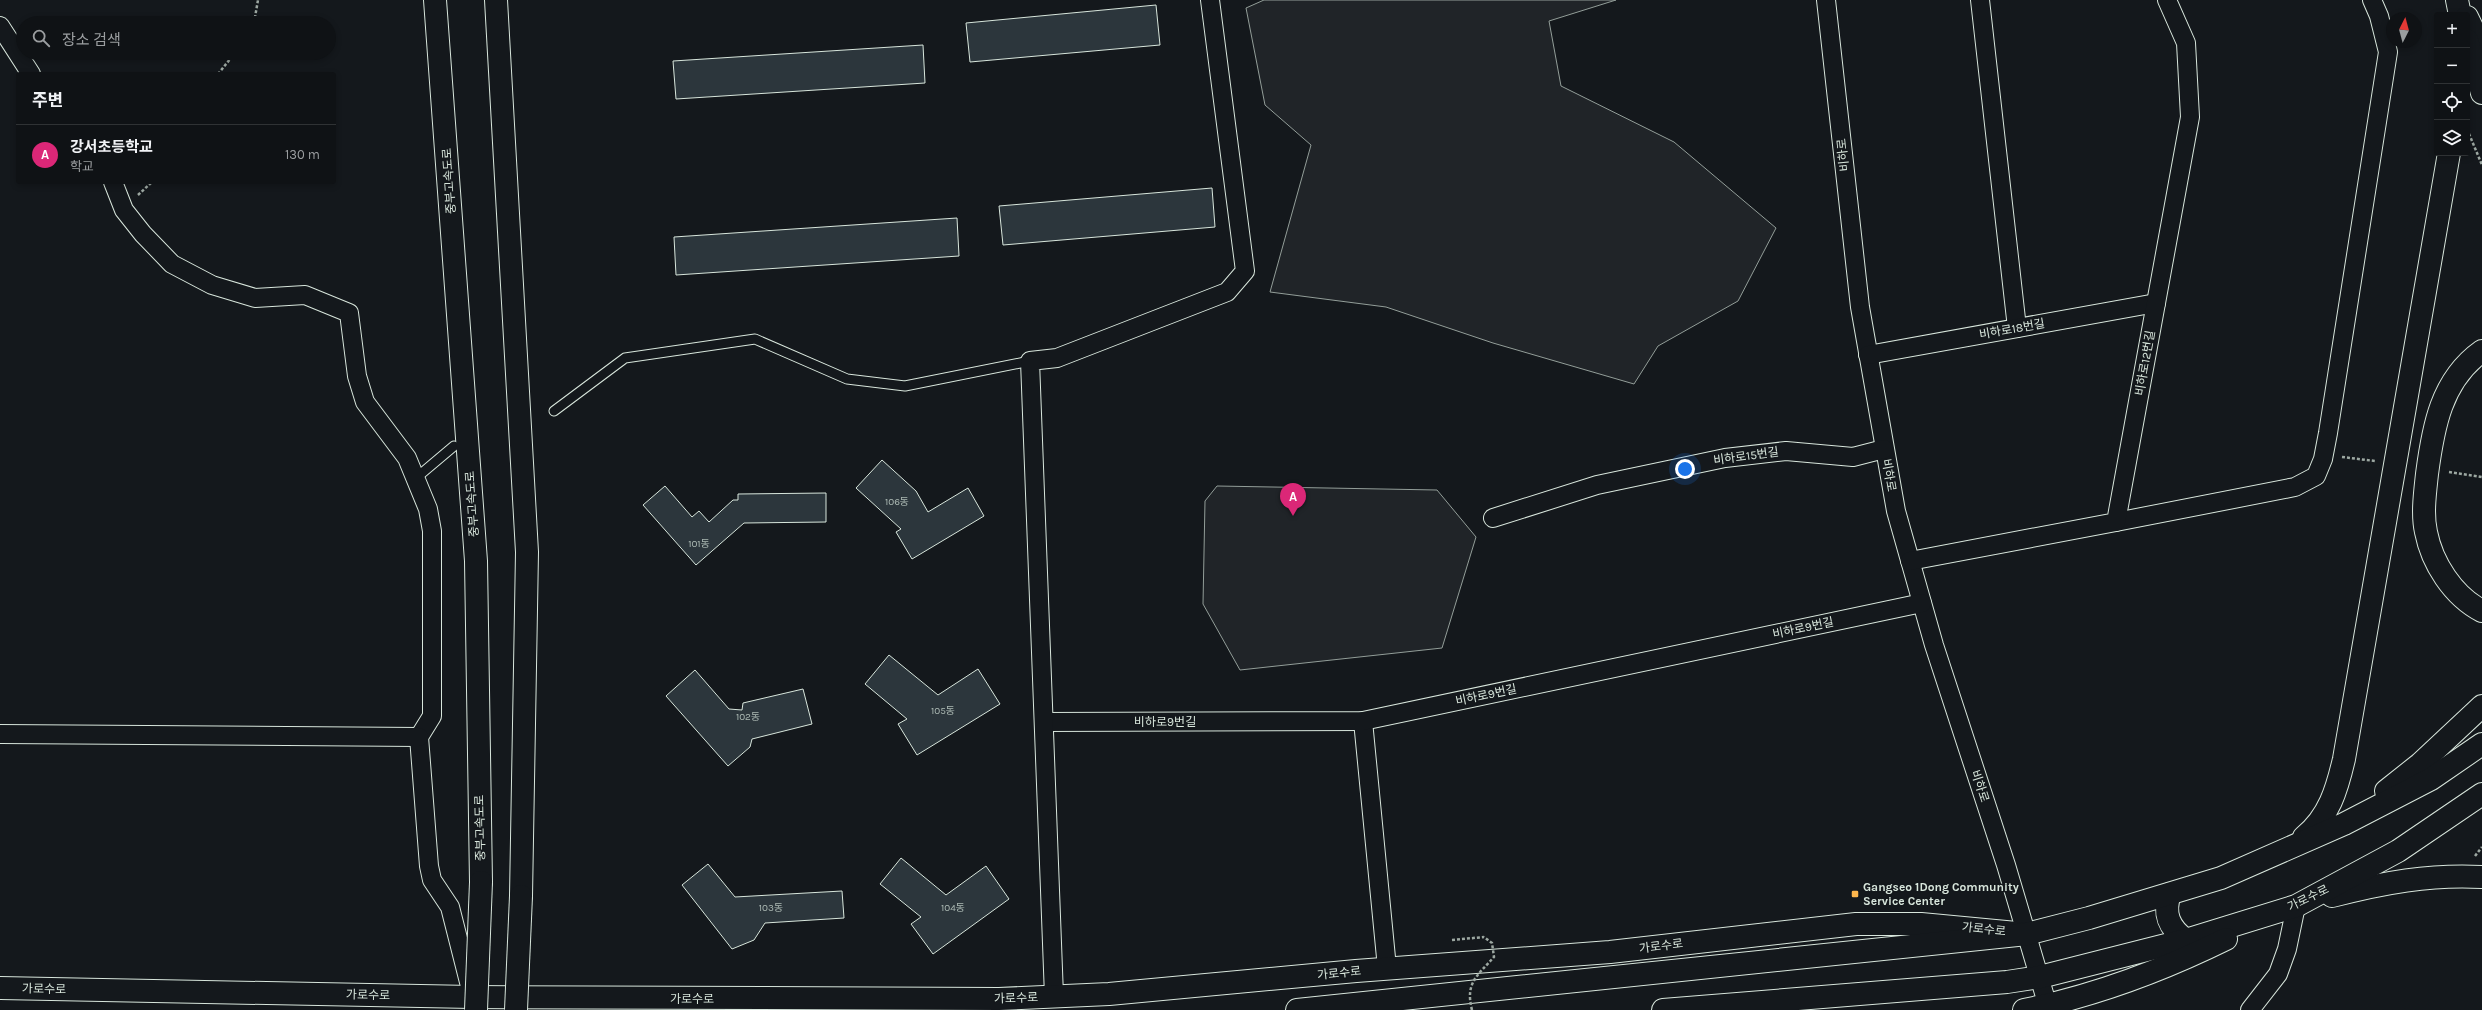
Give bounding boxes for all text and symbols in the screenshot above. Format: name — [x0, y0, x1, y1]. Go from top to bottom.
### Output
north arrow — [2386, 12, 2422, 48]
map controls — [2434, 12, 2470, 156]
button: + — [2434, 12, 2470, 48]
search box — [16, 16, 336, 60]
icon: search — [30, 27, 52, 49]
text: 장소 검색 — [62, 31, 121, 49]
button: − — [2434, 48, 2470, 84]
button: locate — [2434, 84, 2470, 120]
text: 주변 — [32, 90, 63, 110]
button: layers — [2434, 120, 2470, 156]
text: 강서초등학교 — [70, 138, 153, 156]
street label: 비하로 — [1834, 138, 1852, 172]
text: A — [41, 147, 49, 162]
text: 130 m — [285, 147, 320, 162]
street label: 중부고속도로 — [440, 147, 458, 215]
text: 학교 — [70, 159, 94, 174]
street label: 비하로18번길 — [1978, 316, 2046, 342]
street label: 비하로12번길 — [2132, 329, 2158, 397]
street label: 비하로15번길 — [1712, 444, 1780, 468]
street label: 비하로 — [1879, 457, 1899, 493]
your location — [1675, 459, 1695, 479]
street label: 중부고속도로 — [463, 470, 481, 538]
pin: A — [1280, 483, 1306, 516]
house number: 106동 — [885, 496, 909, 508]
house number: 101동 — [688, 538, 710, 550]
street label: 비하로9번길 — [1771, 615, 1835, 641]
street label: 비하로9번길 — [1454, 682, 1518, 708]
house number: 105동 — [931, 705, 955, 717]
house number: 102동 — [736, 711, 760, 723]
street label: 비하로9번길 — [1134, 715, 1196, 729]
street label: 비하로 — [1968, 768, 1992, 804]
street label: 중부고속도로 — [472, 795, 488, 861]
place label: Gangseo 1Dong Community Service Center — [1863, 880, 2019, 908]
street label: 가로수로 — [2285, 882, 2331, 914]
marker: Gangseo 1Dong Community Service Center — [1850, 889, 1860, 899]
house number: 103동 — [759, 902, 783, 914]
house number: 104동 — [941, 902, 965, 914]
street label: 가로수로 — [1961, 920, 2007, 938]
street label: 가로수로 — [1638, 936, 1684, 956]
street label: 가로수로 — [1316, 964, 1362, 982]
street label: 가로수로 — [22, 982, 66, 996]
street label: 가로수로 — [346, 988, 390, 1002]
street label: 가로수로 — [994, 990, 1038, 1006]
street label: 가로수로 — [670, 992, 714, 1006]

